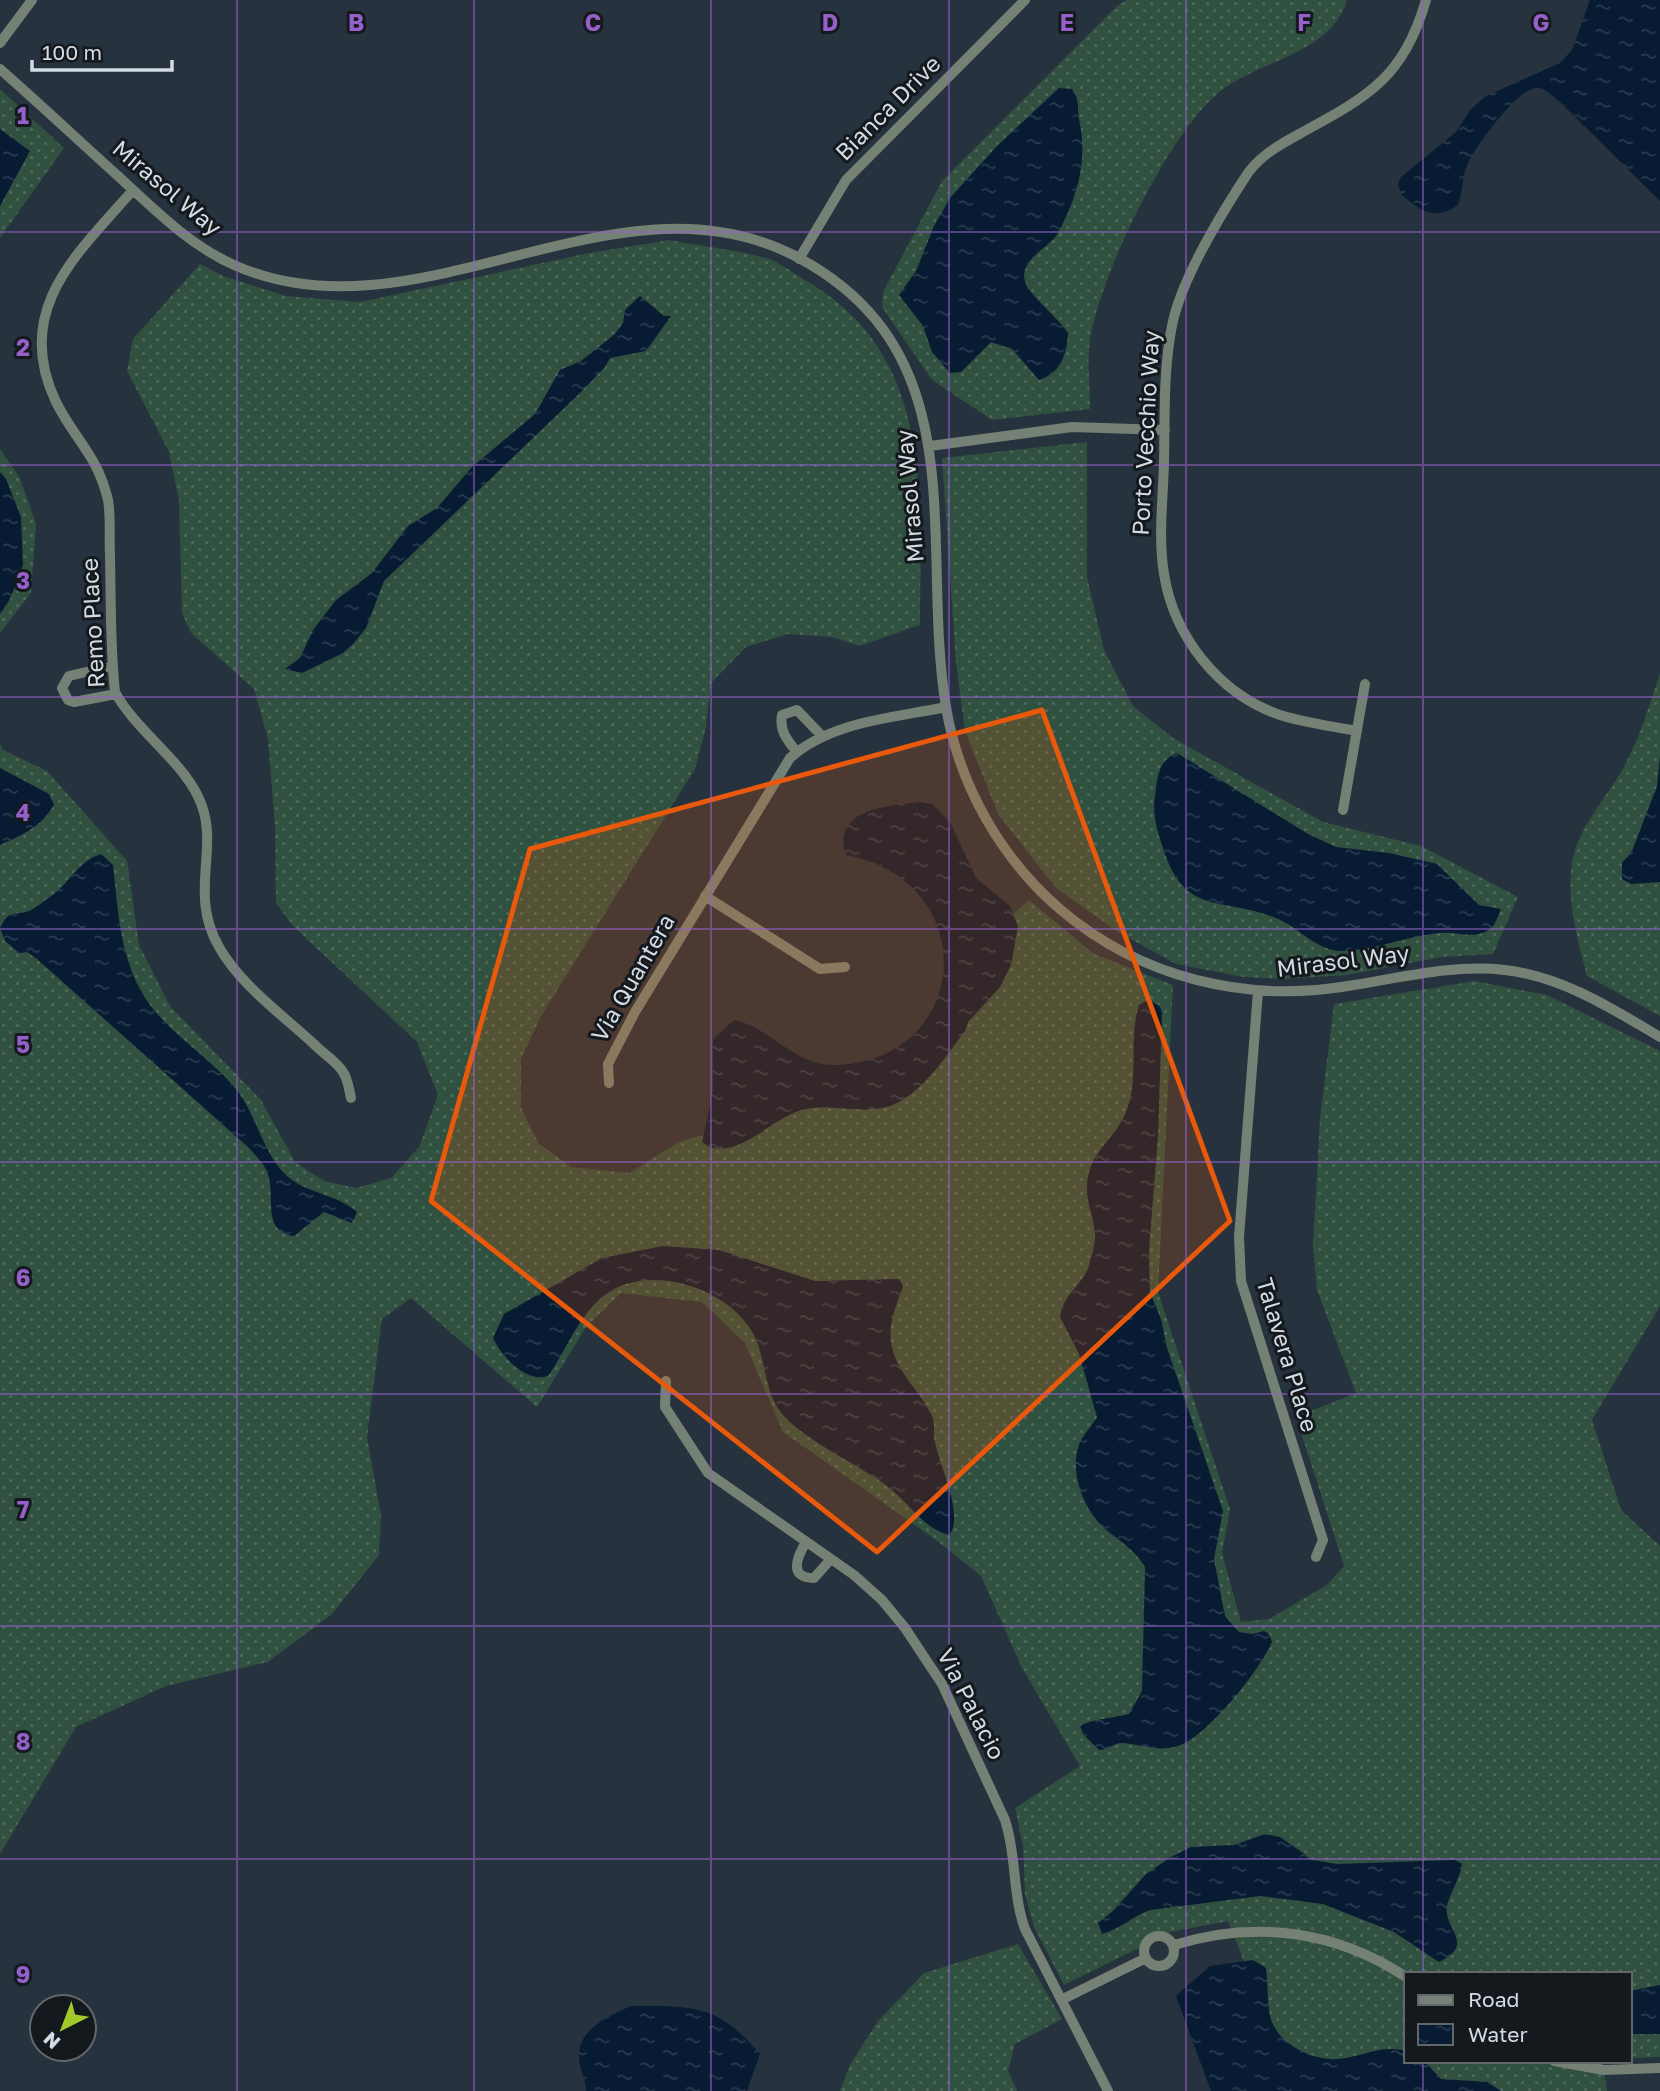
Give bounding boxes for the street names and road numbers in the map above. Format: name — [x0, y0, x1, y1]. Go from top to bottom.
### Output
street label: Bianca Drive — [829, 49, 946, 166]
street label: Mirasol Way — [108, 134, 228, 241]
street label: Porto Vecchio Way — [1126, 329, 1164, 536]
street label: Mirasol Way — [889, 428, 929, 564]
street label: Remo Place — [75, 557, 109, 689]
street label: Via Quantera — [584, 909, 680, 1046]
street label: Mirasol Way — [1275, 938, 1411, 982]
street label: Talavera Place — [1251, 1274, 1325, 1435]
street label: Via Palacio — [932, 1643, 1012, 1764]

